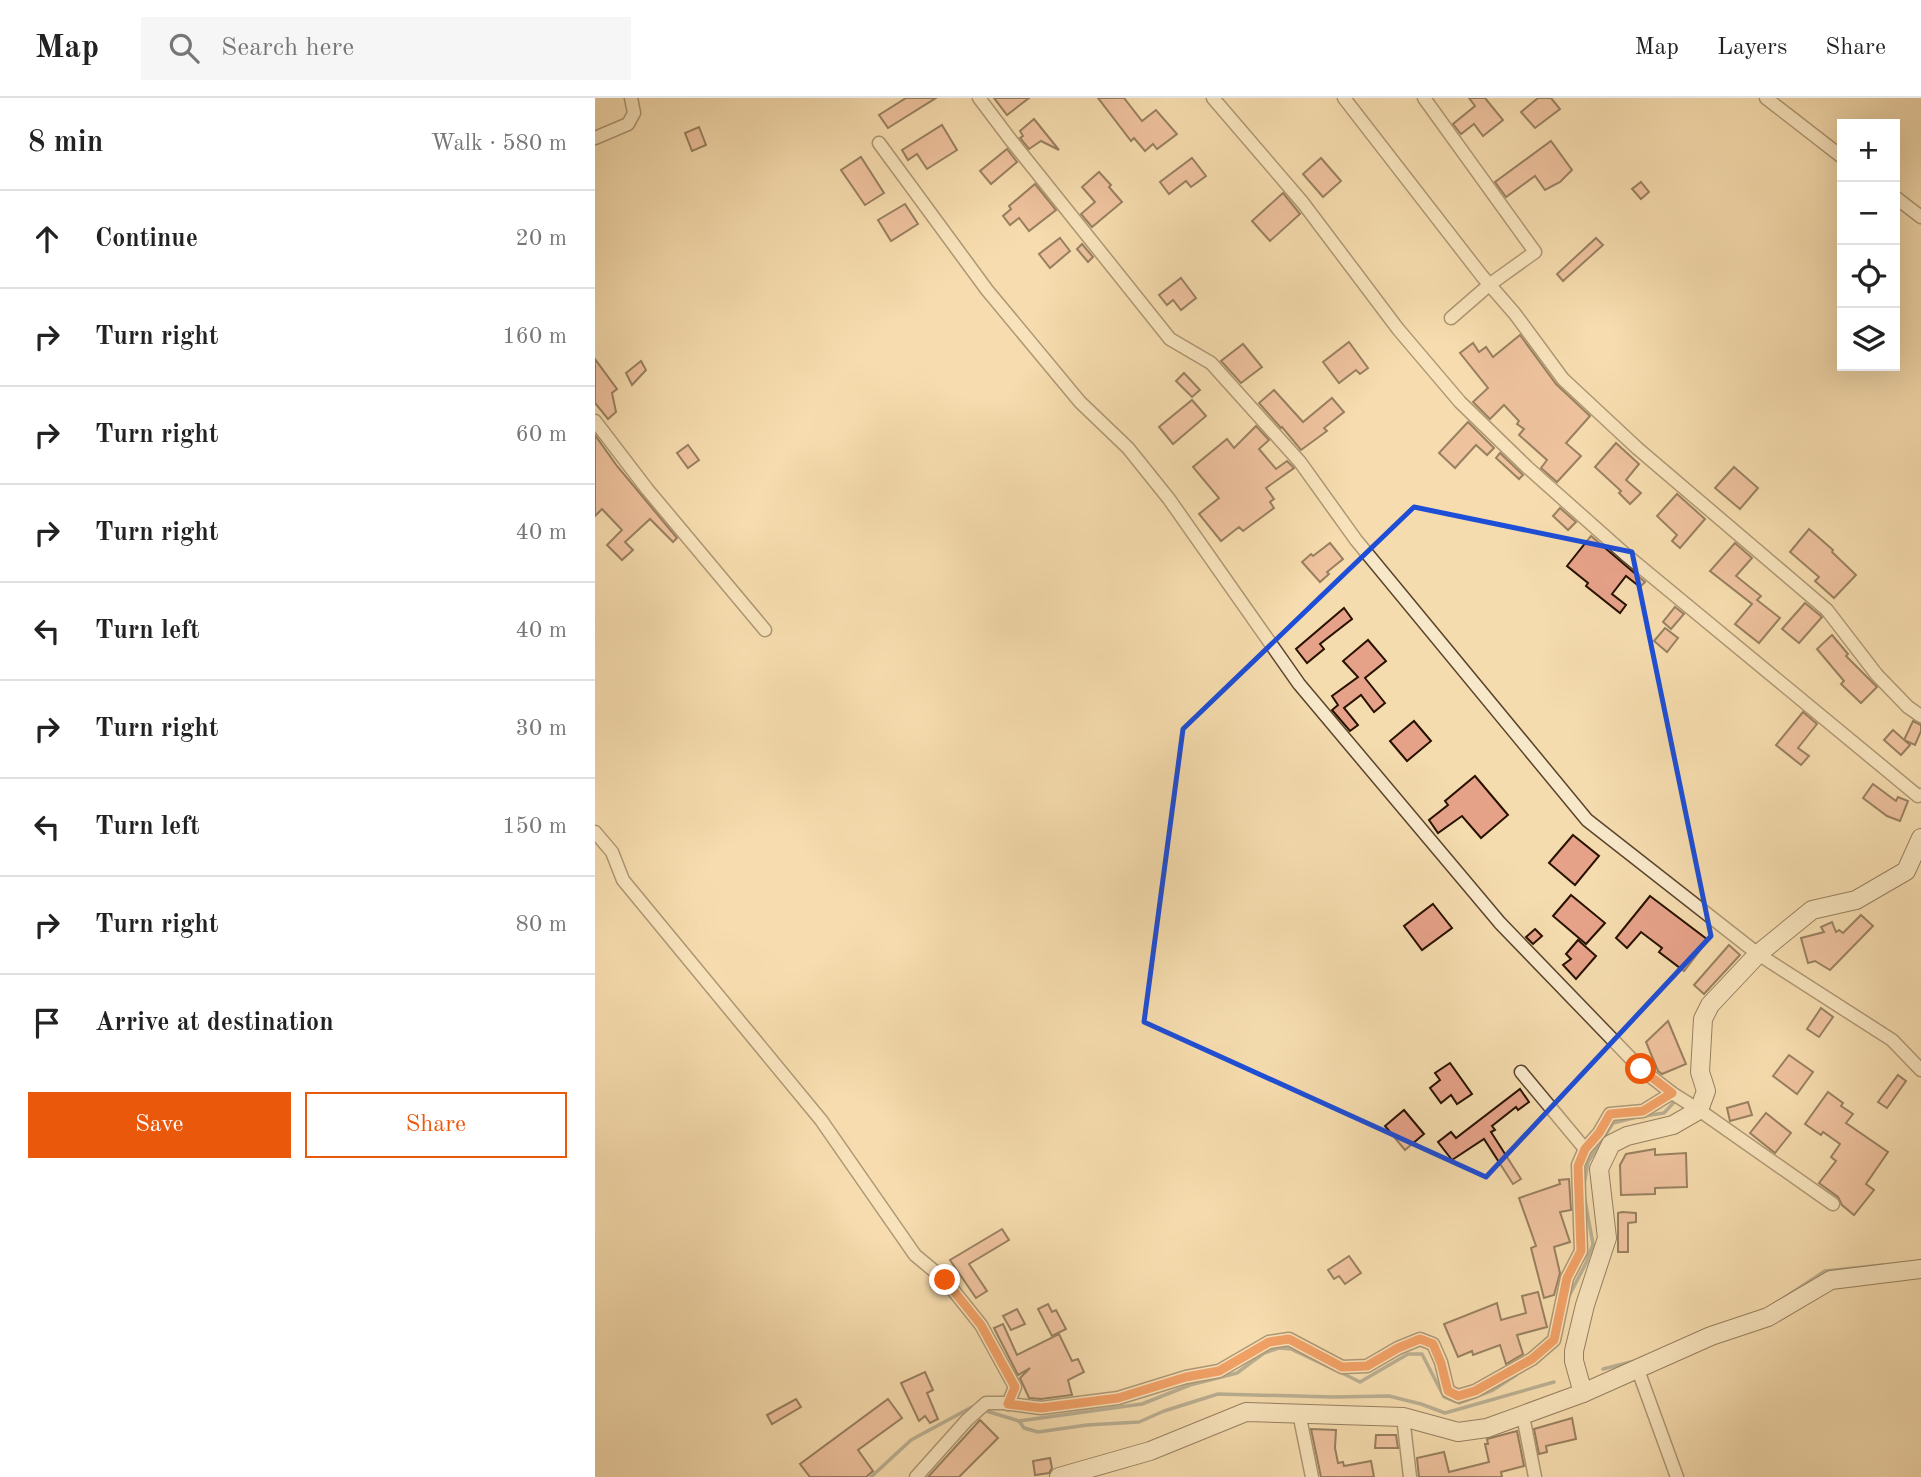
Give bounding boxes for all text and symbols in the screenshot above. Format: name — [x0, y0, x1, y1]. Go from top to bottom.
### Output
search box — [141, 17, 631, 80]
icon: search — [165, 29, 203, 67]
text: Map — [35, 32, 99, 65]
text: Search here — [221, 35, 354, 61]
text: Map — [1635, 36, 1679, 60]
text: Layers — [1717, 36, 1787, 60]
text: Share — [1825, 36, 1886, 60]
map controls — [1837, 119, 1900, 371]
button: + — [1837, 119, 1900, 182]
text: 8 min — [28, 128, 103, 158]
text: Walk · 580 m — [431, 132, 567, 155]
button: − — [1837, 182, 1900, 245]
icon: ahead — [28, 220, 66, 258]
text: Continue — [95, 226, 198, 252]
text: 20 m — [516, 227, 567, 250]
button: locate — [1837, 245, 1900, 308]
button: layers — [1837, 308, 1900, 371]
icon: right — [28, 318, 66, 356]
text: Turn right — [95, 324, 218, 350]
text: 160 m — [502, 325, 567, 348]
icon: right — [28, 416, 66, 454]
text: Turn right — [95, 422, 218, 448]
text: 60 m — [516, 423, 567, 446]
icon: right — [28, 514, 66, 552]
text: Turn right — [95, 520, 218, 546]
text: 40 m — [516, 521, 567, 544]
icon: left — [28, 612, 66, 650]
text: Turn left — [95, 618, 200, 644]
text: 40 m — [516, 619, 567, 642]
icon: right — [28, 710, 66, 748]
text: Turn right — [95, 716, 218, 742]
text: 30 m — [516, 717, 567, 740]
icon: left — [28, 808, 66, 846]
text: Turn left — [95, 814, 200, 840]
text: 150 m — [502, 815, 567, 838]
icon: right — [28, 906, 66, 944]
text: Turn right — [95, 912, 218, 938]
text: 80 m — [516, 913, 567, 936]
icon: arrive — [28, 1004, 66, 1042]
text: Arrive at destination — [95, 1010, 334, 1036]
route start — [1625, 1053, 1656, 1084]
button: Save — [28, 1092, 291, 1158]
button: Share — [305, 1092, 567, 1158]
route end — [929, 1264, 960, 1295]

